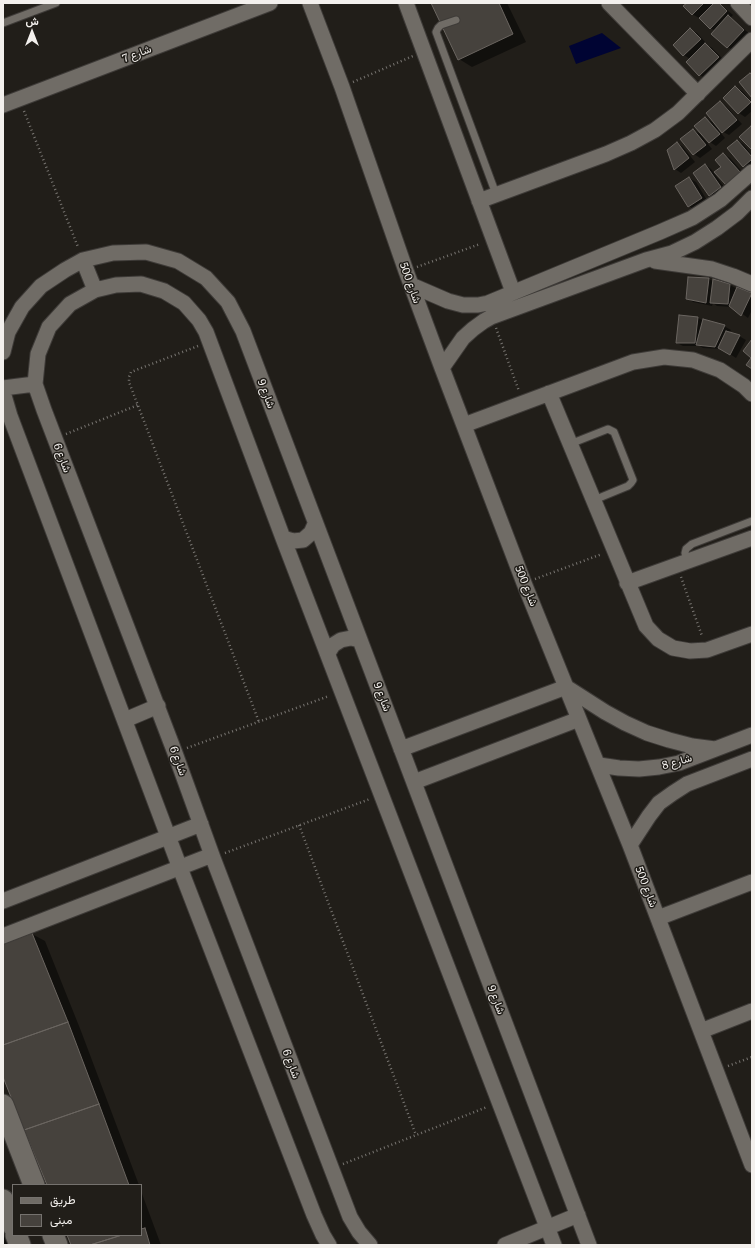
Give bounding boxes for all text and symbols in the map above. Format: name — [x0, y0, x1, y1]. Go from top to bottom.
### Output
north arrow — [12, 12, 52, 52]
text: ش — [25, 12, 39, 28]
street label: شارع 7 — [121, 42, 153, 66]
street label: شارع 500 — [397, 261, 423, 305]
street label: شارع 9 — [254, 378, 278, 410]
street label: شارع 6 — [50, 442, 74, 474]
street label: شارع 500 — [512, 564, 540, 608]
street label: شارع 9 — [370, 681, 394, 713]
street label: شارع 6 — [167, 745, 189, 777]
street label: شارع 8 — [661, 751, 693, 773]
street label: شارع 500 — [632, 865, 660, 909]
street label: شارع 9 — [484, 984, 508, 1016]
street label: شارع 6 — [279, 1048, 303, 1080]
legend — [12, 1184, 142, 1236]
text: طريق — [50, 1190, 75, 1208]
text: مبنى — [50, 1210, 72, 1228]

